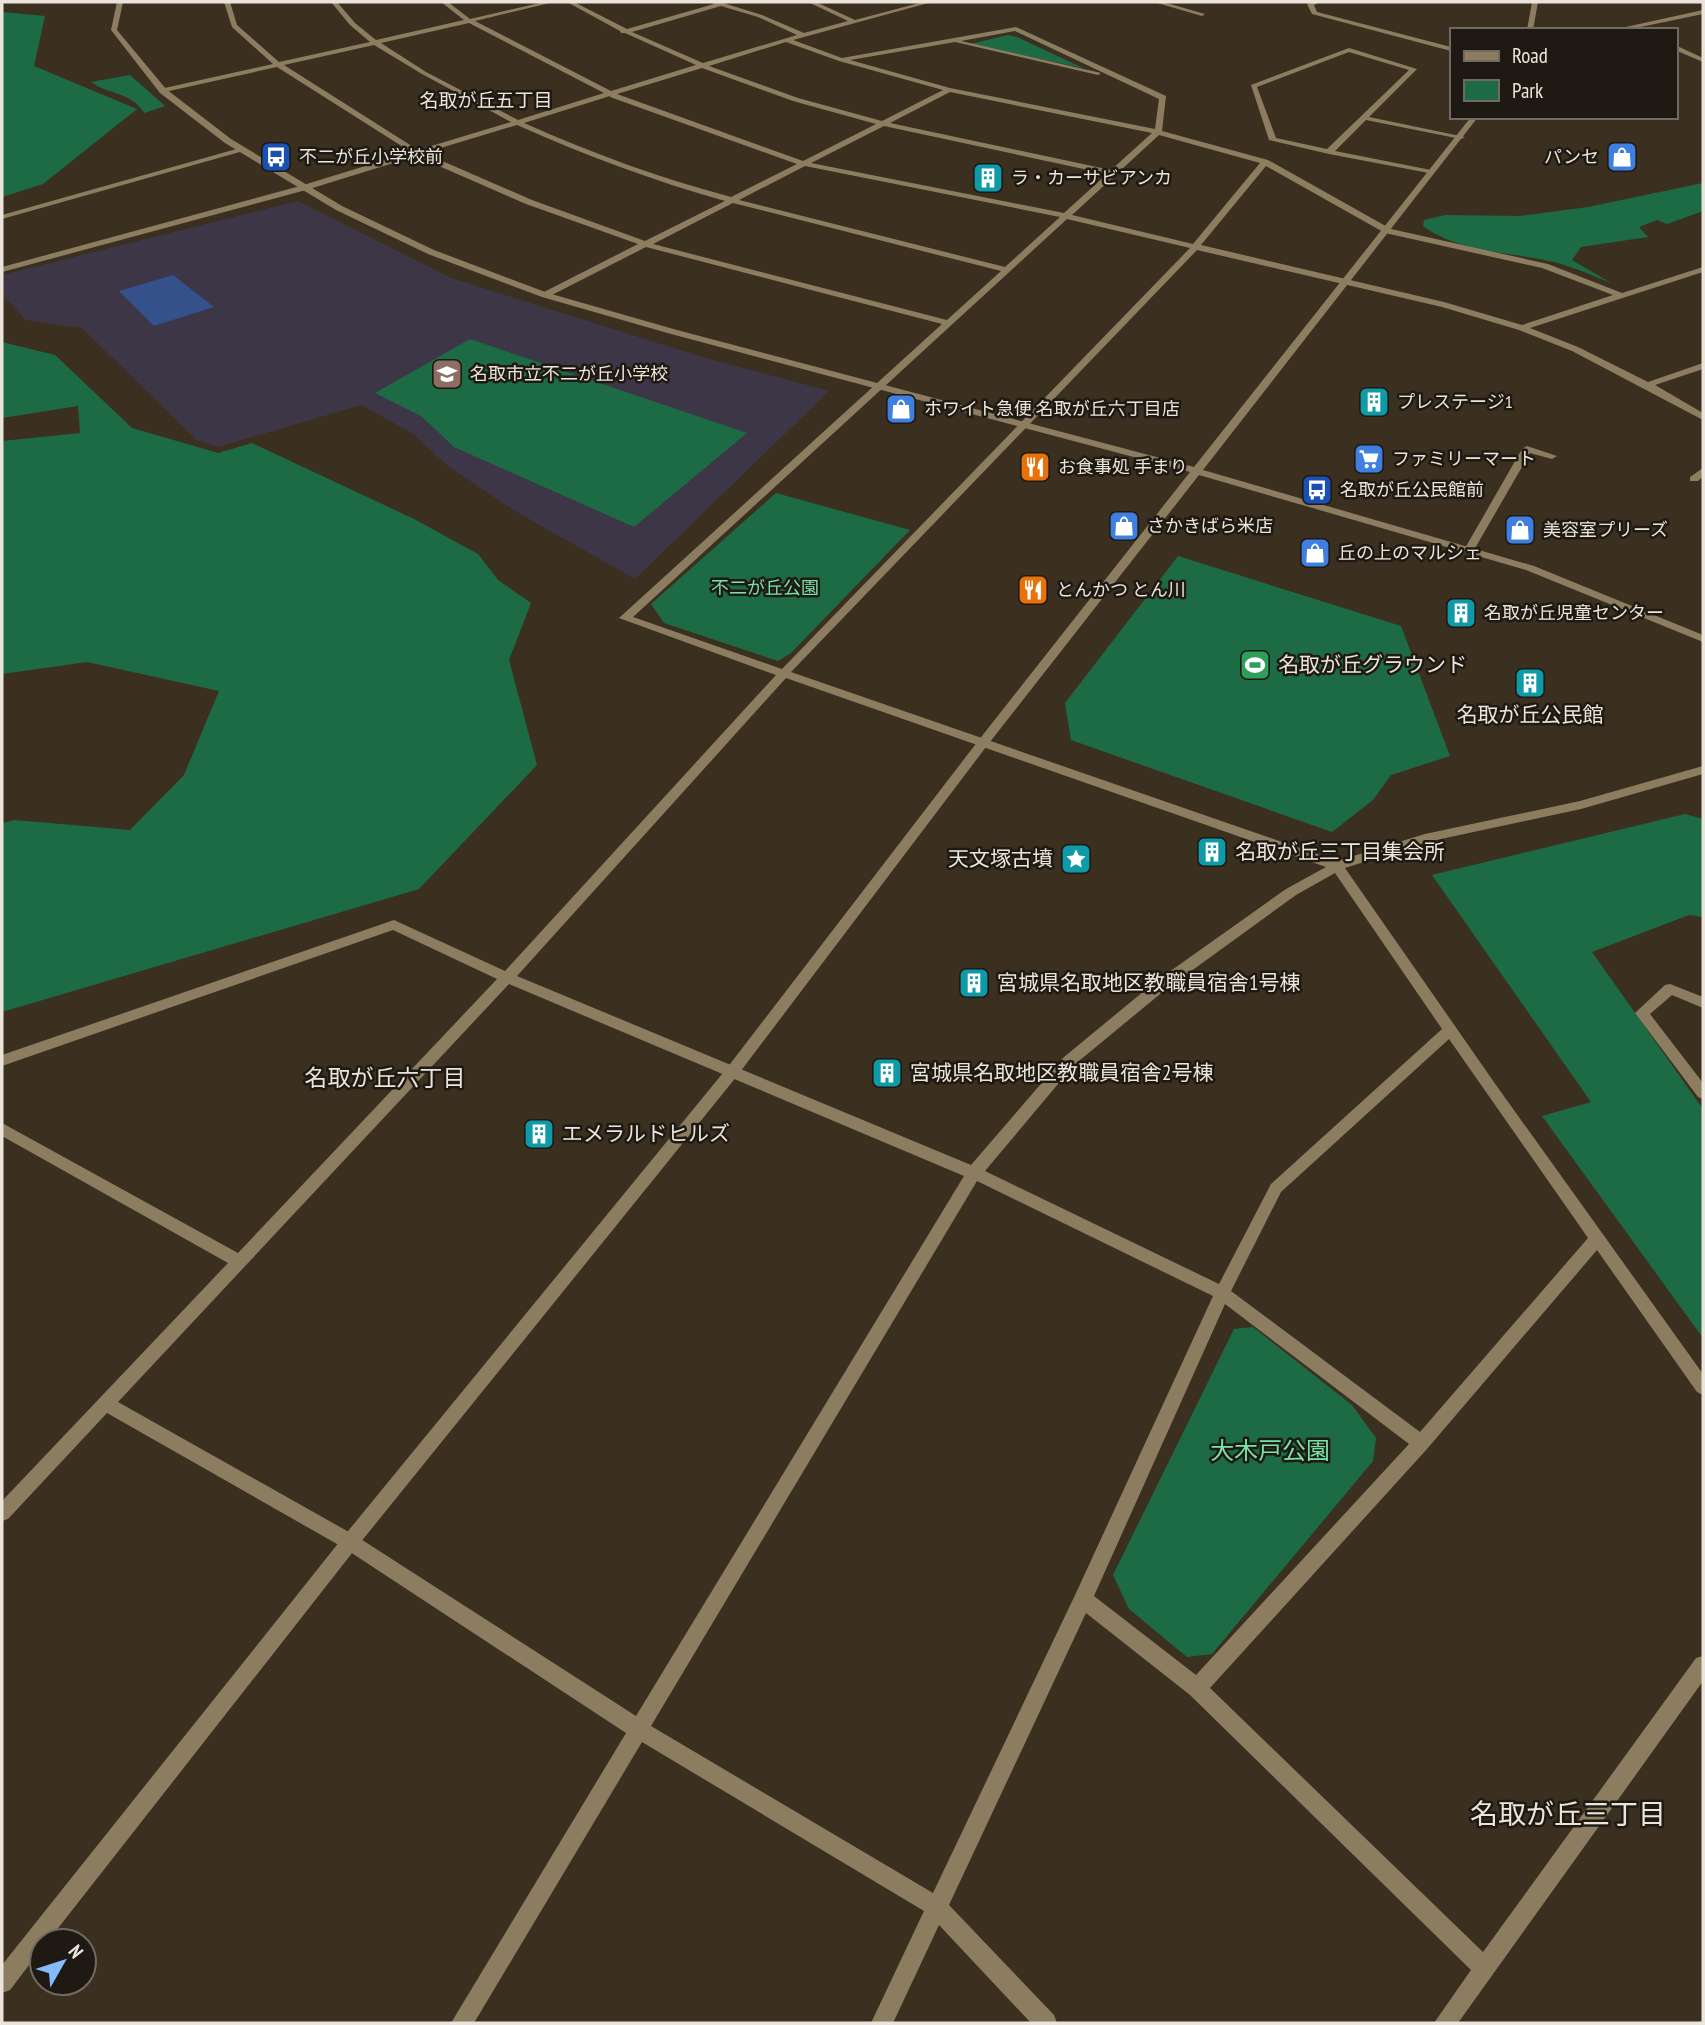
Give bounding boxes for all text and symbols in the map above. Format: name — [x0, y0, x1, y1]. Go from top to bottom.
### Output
legend — [1450, 28, 1677, 119]
text: Road — [1512, 42, 1548, 69]
text: Park — [1512, 77, 1543, 104]
district label: 名取が丘五丁目 — [419, 88, 553, 112]
bus stop icon: 不二が丘小学校前 — [259, 140, 293, 174]
shop icon: パンセ — [1605, 140, 1639, 174]
place label: 不二が丘小学校前 — [299, 145, 443, 168]
place label: パンセ — [1544, 145, 1599, 168]
building icon: ラ・カーサビアンカ — [971, 161, 1005, 195]
place label: ラ・カーサビアンカ — [1011, 166, 1172, 189]
school or university icon: 名取市立不二が丘小学校 — [430, 357, 464, 391]
place label: 名取市立不二が丘小学校 — [470, 362, 668, 385]
building icon: プレステージ1 — [1357, 385, 1391, 419]
place label: プレステージ1 — [1397, 390, 1513, 413]
shop icon: ホワイト急便 名取が丘六丁目店 — [884, 392, 918, 426]
place label: ホワイト急便 名取が丘六丁目店 — [924, 397, 1180, 420]
supermarket icon: ファミリーマート — [1352, 442, 1386, 476]
place label: ファミリーマート — [1392, 447, 1536, 470]
restaurant icon: お食事処 手まり — [1018, 450, 1052, 484]
place label: お食事処 手まり — [1058, 455, 1188, 478]
bus stop icon: 名取が丘公民館前 — [1300, 473, 1334, 507]
place label: 名取が丘公民館前 — [1340, 478, 1484, 501]
shop icon: さかきばら米店 — [1107, 509, 1141, 543]
shop icon: 美容室プリーズ — [1503, 513, 1537, 547]
place label: さかきばら米店 — [1147, 514, 1273, 537]
place label: 美容室プリーズ — [1543, 518, 1668, 541]
shop icon: 丘の上のマルシェ — [1298, 536, 1332, 570]
place label: 丘の上のマルシェ — [1338, 541, 1482, 564]
restaurant icon: とんかつ とん川 — [1016, 573, 1050, 607]
park label: 不二が丘公園 — [711, 576, 819, 599]
place label: とんかつ とん川 — [1056, 578, 1186, 601]
building icon: 名取が丘児童センター — [1444, 596, 1478, 630]
place label: 名取が丘児童センター — [1484, 601, 1664, 624]
sports icon: 名取が丘グラウンド — [1238, 648, 1272, 682]
place label: 名取が丘グラウンド — [1278, 651, 1467, 678]
building icon: 名取が丘公民館 — [1513, 666, 1547, 700]
place label: 名取が丘公民館 — [1457, 701, 1604, 728]
building icon: 名取が丘三丁目集会所 — [1195, 835, 1229, 869]
place label: 名取が丘三丁目集会所 — [1235, 838, 1445, 865]
place icon: 天文塚古墳 — [1059, 842, 1093, 876]
place label: 天文塚古墳 — [948, 845, 1053, 872]
building icon: 宮城県名取地区教職員宿舎1号棟 — [957, 966, 991, 1000]
place label: 宮城県名取地区教職員宿舎1号棟 — [997, 969, 1300, 996]
building icon: 宮城県名取地区教職員宿舎2号棟 — [870, 1056, 904, 1090]
place label: 宮城県名取地区教職員宿舎2号棟 — [910, 1059, 1213, 1086]
district label: 名取が丘六丁目 — [305, 1063, 466, 1092]
building icon: エメラルドヒルズ — [522, 1117, 556, 1151]
place label: エメラルドヒルズ — [562, 1120, 730, 1147]
park label: 大木戸公園 — [1210, 1435, 1330, 1466]
district label: 名取が丘三丁目 — [1470, 1795, 1666, 1832]
north arrow — [28, 1927, 98, 1997]
text: N — [64, 1940, 89, 1963]

